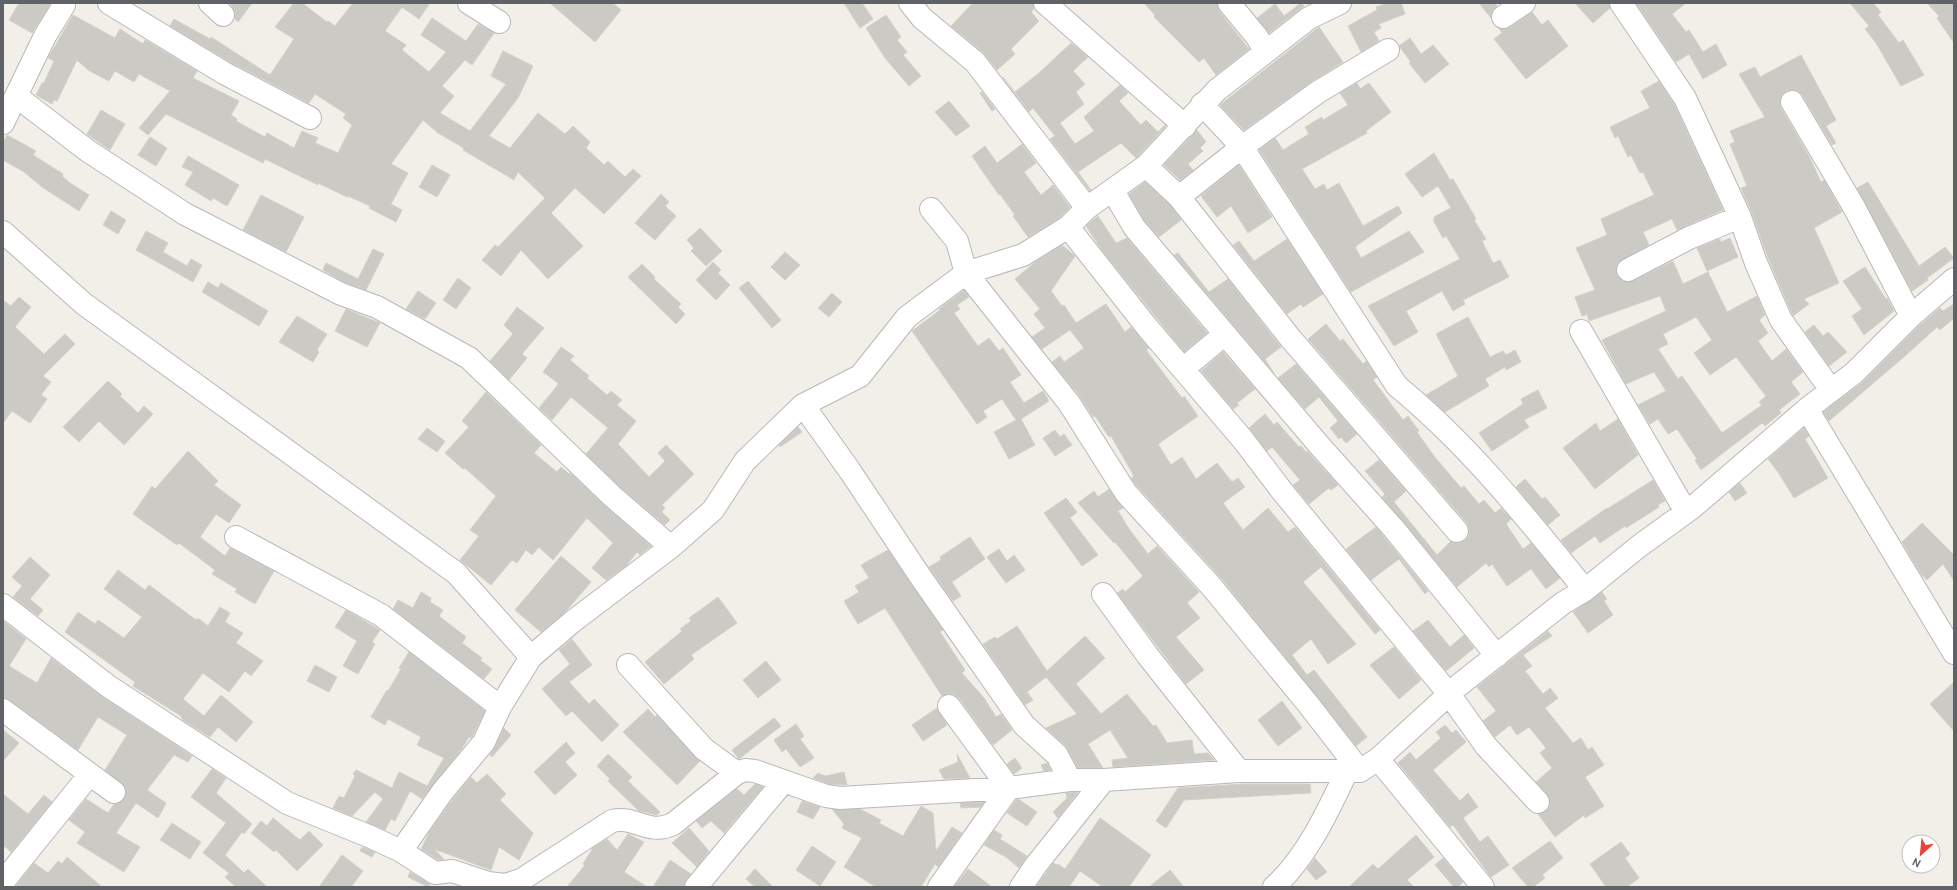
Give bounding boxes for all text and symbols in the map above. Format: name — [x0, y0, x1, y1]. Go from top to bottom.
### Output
north arrow — [1901, 834, 1941, 874]
text: N — [1910, 855, 1923, 871]

